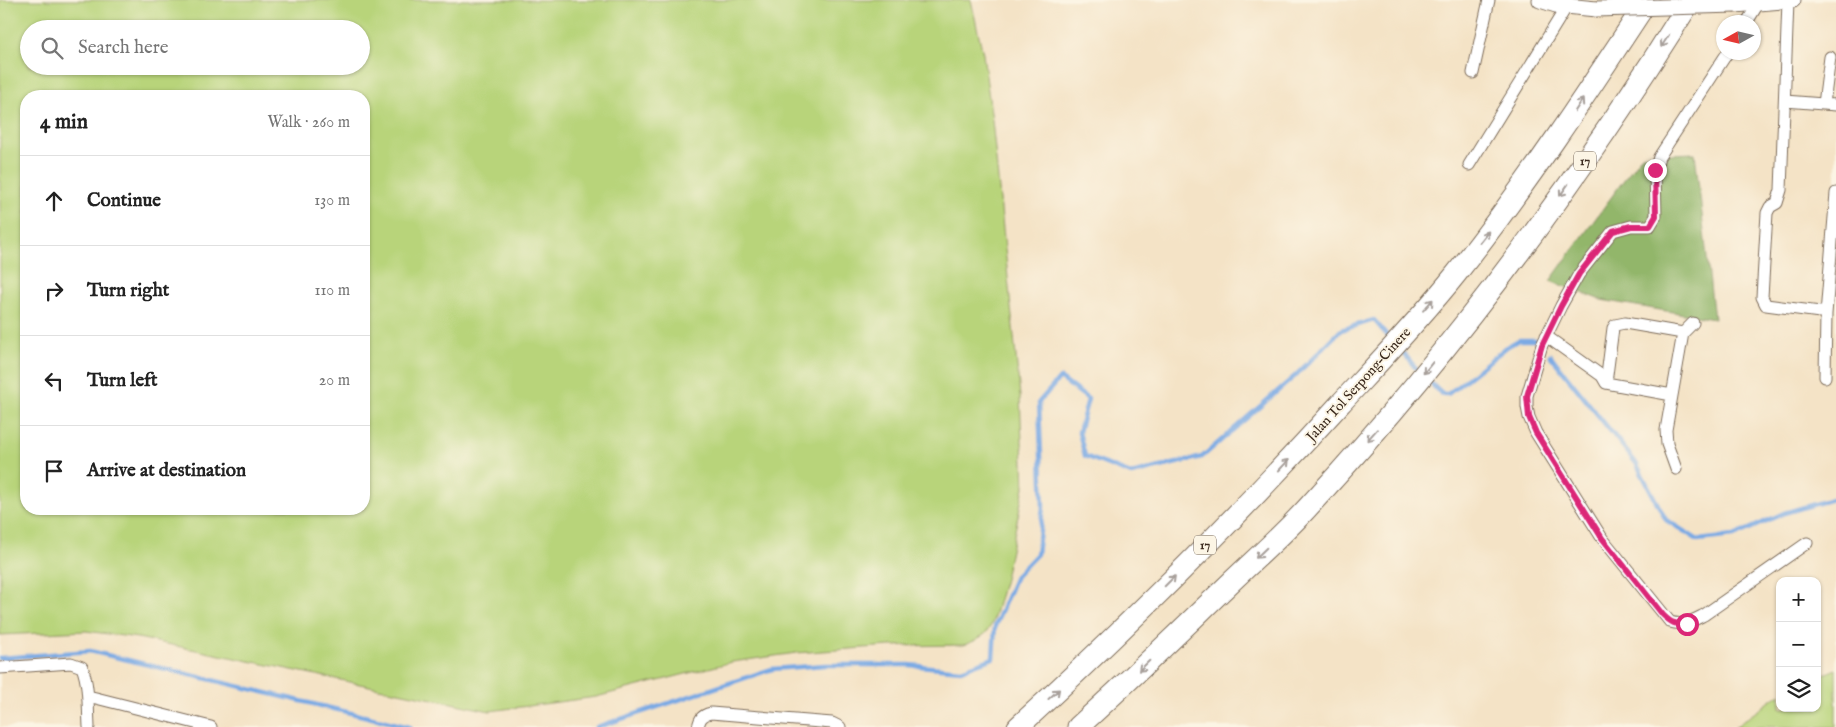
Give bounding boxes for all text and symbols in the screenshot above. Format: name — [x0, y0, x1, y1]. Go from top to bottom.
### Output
north arrow — [1716, 15, 1761, 60]
search box — [20, 20, 370, 75]
one-way arrow — [1660, 33, 1670, 47]
icon: search — [38, 34, 66, 62]
text: Search here — [78, 36, 169, 60]
one-way arrow — [1574, 98, 1584, 112]
text: 4 min — [40, 109, 88, 136]
text: Walk · 260 m — [267, 113, 350, 133]
road number: 17 — [1574, 152, 1596, 170]
route end — [1644, 159, 1667, 182]
one-way arrow — [1559, 183, 1569, 197]
icon: ahead — [40, 187, 68, 215]
text: Continue — [87, 189, 161, 213]
text: 130 m — [314, 191, 350, 211]
one-way arrow — [1479, 231, 1490, 244]
icon: right — [40, 277, 68, 305]
text: Turn right — [87, 279, 169, 303]
text: 110 m — [314, 281, 350, 301]
one-way arrow — [1423, 299, 1434, 312]
street label: Jalan Tol Serpong–Cinere — [1301, 323, 1415, 447]
one-way arrow — [1422, 362, 1433, 375]
icon: left — [40, 367, 68, 395]
text: Turn left — [87, 369, 158, 393]
text: 20 m — [319, 371, 350, 391]
one-way arrow — [1366, 428, 1377, 441]
icon: arrive — [40, 457, 68, 485]
text: Arrive at destination — [87, 459, 246, 483]
one-way arrow — [1278, 459, 1290, 472]
road number: 17 — [1194, 536, 1216, 554]
one-way arrow — [1254, 547, 1267, 559]
one-way arrow — [1164, 574, 1176, 587]
map controls — [1776, 577, 1821, 712]
button: + — [1776, 577, 1821, 622]
route start — [1676, 613, 1699, 636]
button: − — [1776, 622, 1821, 667]
one-way arrow — [1137, 660, 1150, 672]
button: layers — [1776, 667, 1821, 712]
one-way arrow — [1047, 688, 1060, 700]

